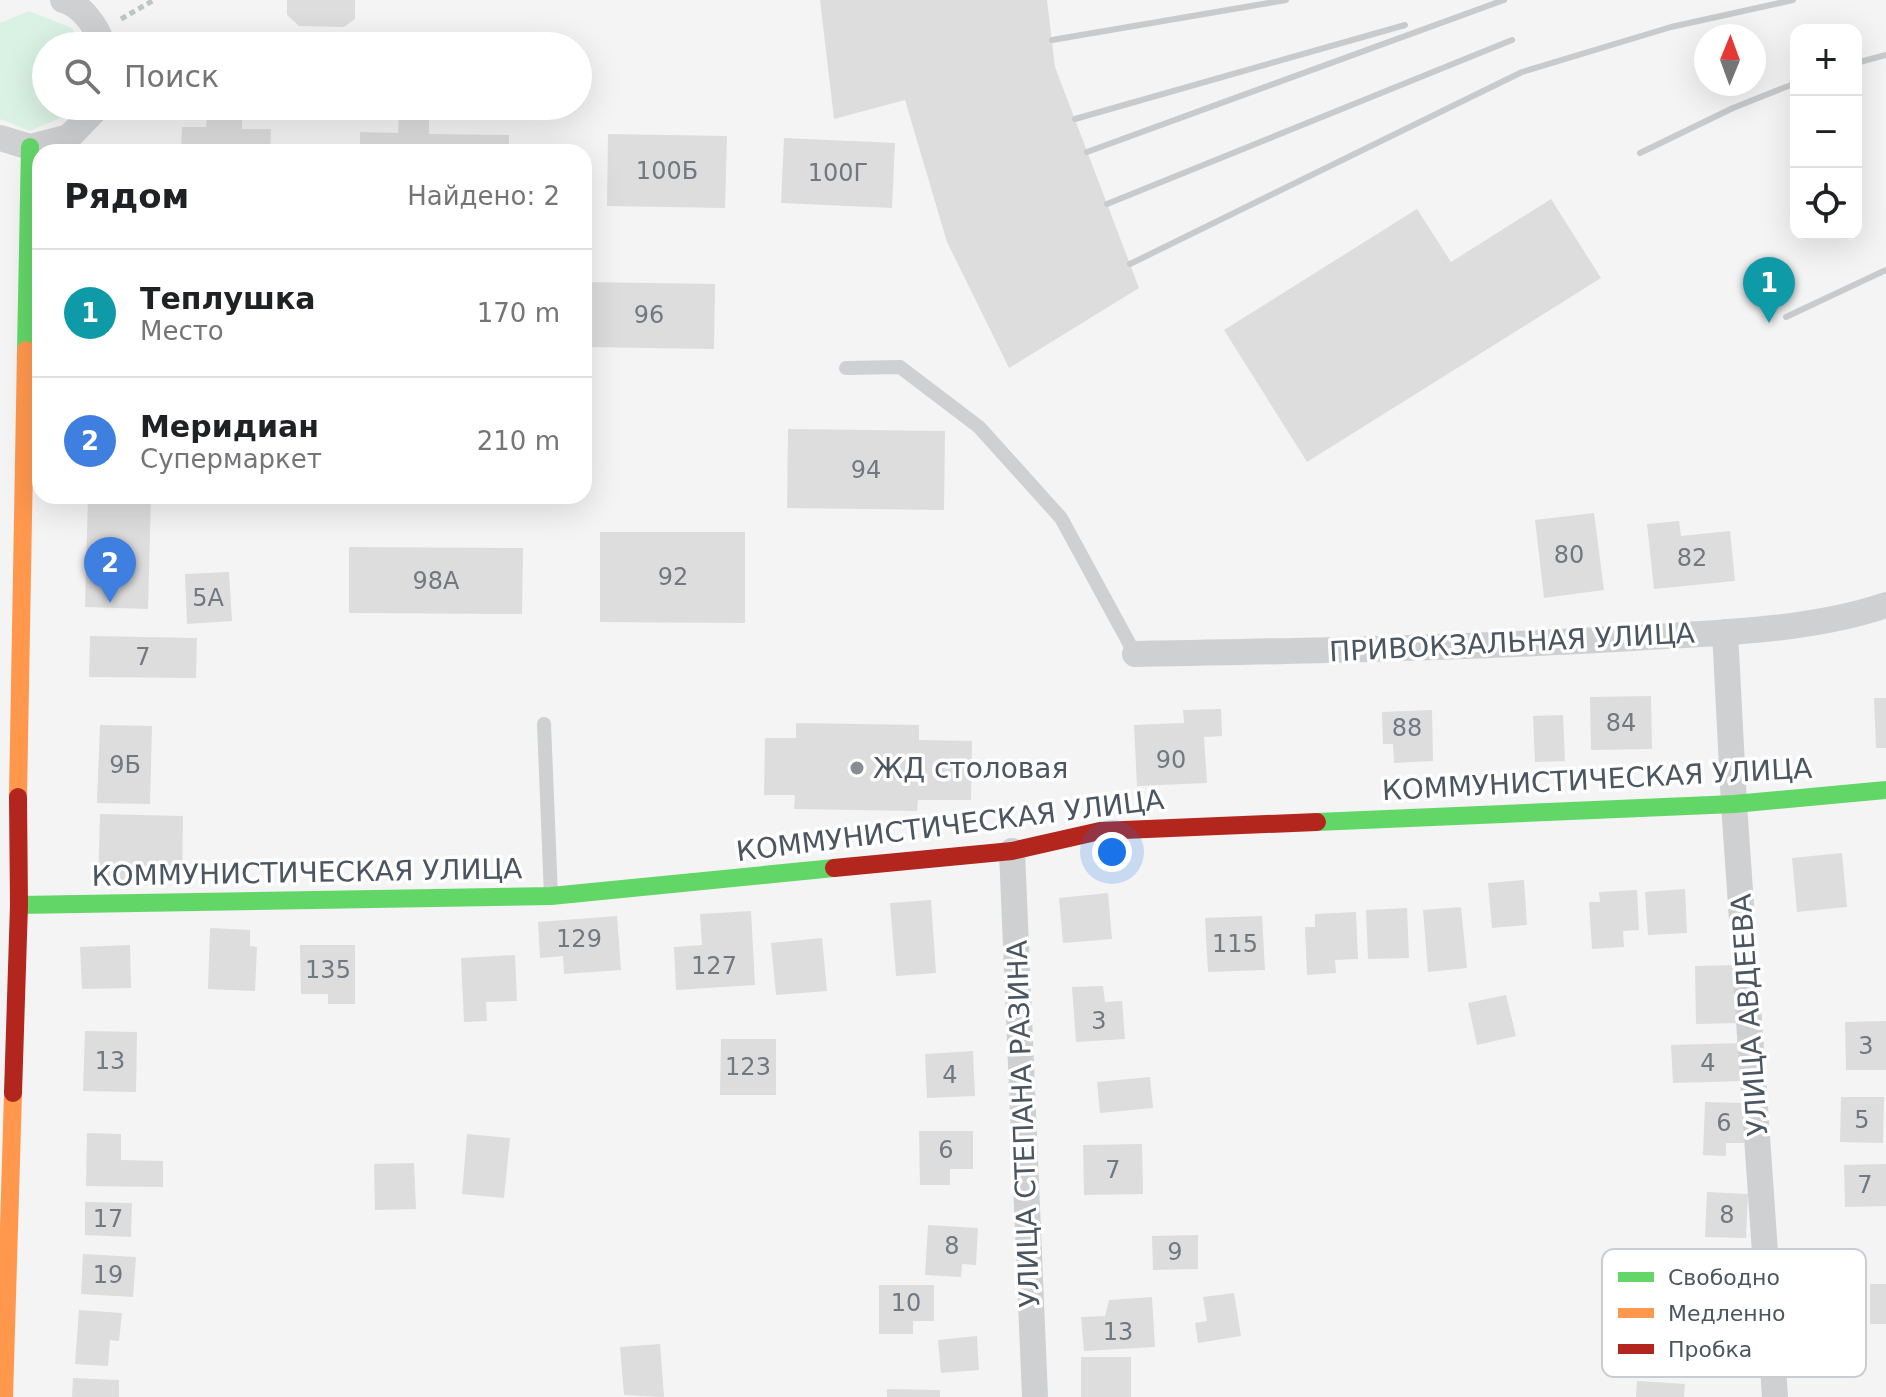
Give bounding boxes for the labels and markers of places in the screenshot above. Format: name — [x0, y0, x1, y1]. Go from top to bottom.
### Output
pin: 1 — [1743, 257, 1795, 323]
pin: 2 — [84, 537, 136, 603]
place label: ЖД столовая — [873, 752, 1068, 785]
marker: ЖД столовая — [848, 759, 866, 777]

